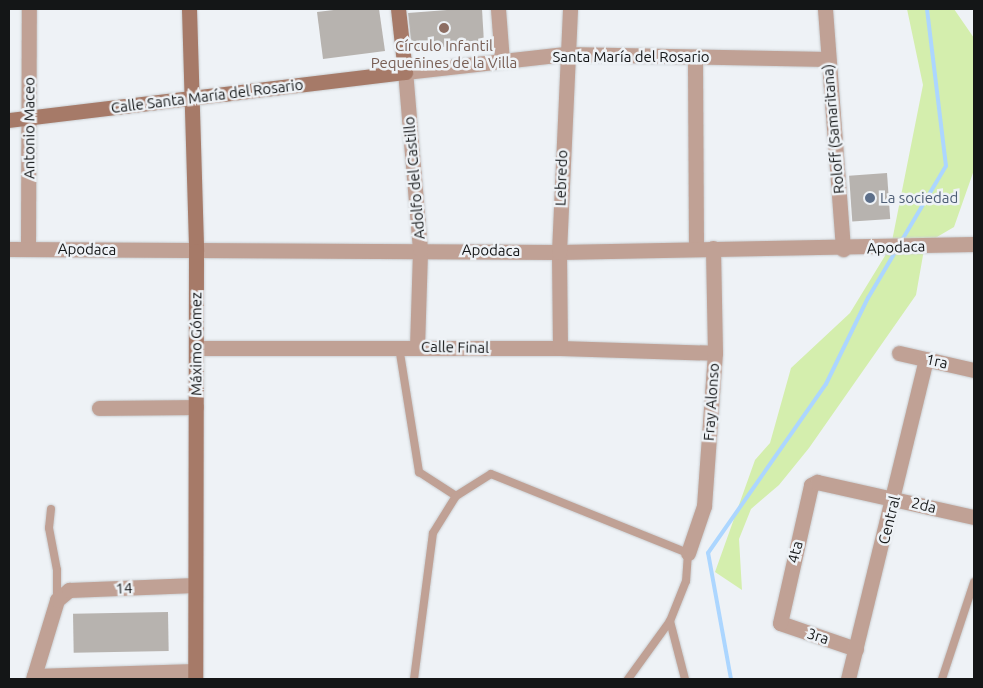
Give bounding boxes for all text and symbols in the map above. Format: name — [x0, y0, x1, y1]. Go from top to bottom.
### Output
marker: Círculo Infantil Pequeñines de la Villa — [438, 22, 450, 34]
place label: Círculo Infantil Pequeñines de la Villa — [371, 36, 517, 71]
street label: Santa María del Rosario — [552, 48, 710, 66]
street label: Roloff (Samaritana) — [818, 63, 848, 195]
street label: Calle Santa María del Rosario — [110, 75, 304, 117]
street label: Antonio Maceo — [20, 77, 38, 179]
street label: Adolfo del Castillo — [400, 116, 428, 240]
street label: Lebredo — [551, 150, 571, 206]
place label: La sociedad — [880, 189, 958, 207]
marker: La sociedad — [864, 192, 876, 204]
street label: Apodaca — [866, 237, 926, 257]
street label: Apodaca — [58, 239, 116, 259]
street label: Apodaca — [462, 240, 520, 260]
street label: Máximo Gómez — [187, 292, 205, 396]
street label: Calle Final — [421, 337, 489, 357]
street label: 1ra — [924, 350, 950, 372]
street label: Fray Alonso — [699, 362, 723, 442]
street label: 2da — [910, 493, 938, 517]
street label: Central — [874, 494, 904, 546]
street label: 4ta — [784, 539, 806, 565]
street label: 14 — [115, 579, 133, 597]
street label: 3ra — [805, 624, 831, 648]

